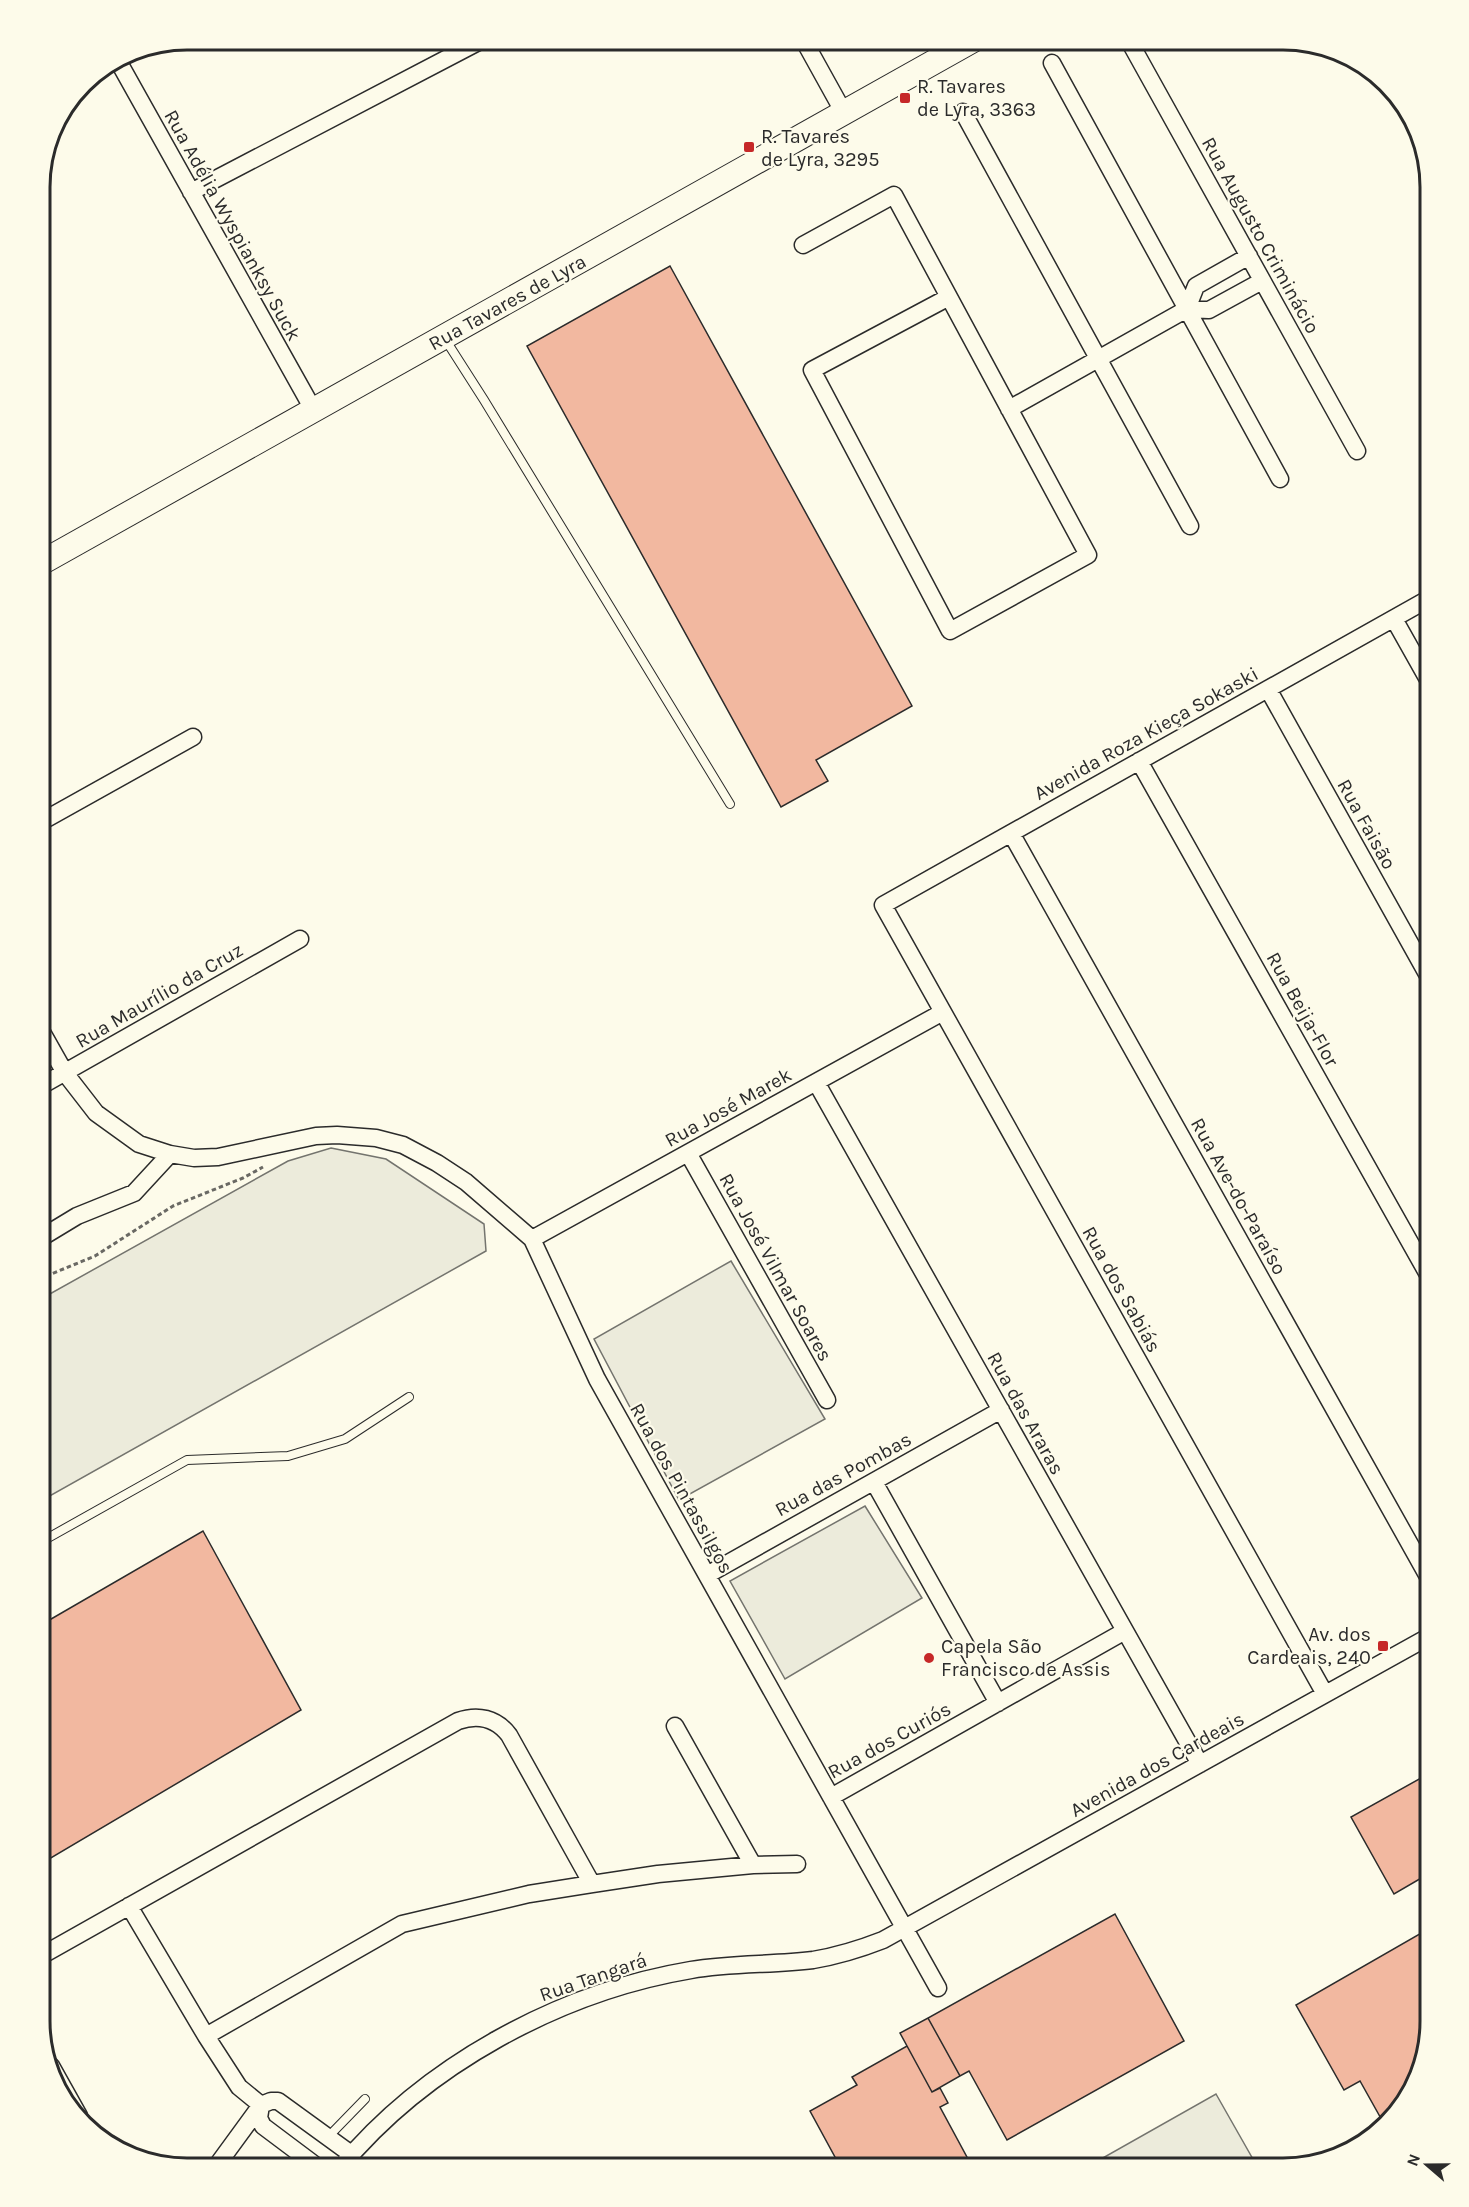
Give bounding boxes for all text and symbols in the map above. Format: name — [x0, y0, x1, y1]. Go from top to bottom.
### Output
place label: R. Tavares de Lyra, 3363 — [917, 75, 1036, 121]
marker: R. Tavares de Lyra, 3363 — [898, 91, 912, 105]
street label: Rua Adélia Wyspianksy Suck — [159, 106, 306, 345]
place label: R. Tavares de Lyra, 3295 — [761, 125, 879, 171]
street label: Rua Augusto Criminácio — [1197, 133, 1324, 338]
marker: R. Tavares de Lyra, 3295 — [742, 140, 756, 154]
street label: Rua Tavares de Lyra — [425, 250, 590, 355]
street label: Avenida Roza Kieça Sokaski — [1030, 662, 1262, 805]
street label: Rua Faisão — [1332, 775, 1401, 873]
street label: Rua Maurílio da Cruz — [72, 938, 247, 1053]
street label: Rua Beija-Flor — [1262, 948, 1344, 1071]
street label: Rua José Marek — [661, 1063, 796, 1152]
street label: Rua Ave-do-Paraíso — [1186, 1114, 1291, 1279]
street label: Rua José Vilmar Soares — [714, 1169, 837, 1365]
street label: Rua dos Sabiás — [1077, 1222, 1166, 1356]
street label: Rua das Araras — [982, 1348, 1069, 1479]
street label: Rua dos Pintassilgos — [625, 1399, 738, 1577]
street label: Rua das Pombas — [771, 1427, 915, 1521]
place label: Av. dos Cardeais, 240 — [1247, 1623, 1371, 1669]
place label: Capela São Francisco de Assis — [941, 1635, 1110, 1681]
marker: Av. dos Cardeais, 240 — [1376, 1639, 1390, 1653]
marker: Capela São Francisco de Assis — [922, 1651, 936, 1665]
street label: Rua dos Curiós — [824, 1697, 955, 1784]
street label: Avenida dos Cardeais — [1066, 1707, 1248, 1822]
street label: Rua Tangará — [536, 1948, 650, 2007]
north arrow — [1397, 2135, 1457, 2195]
text: N — [1402, 2151, 1424, 2169]

